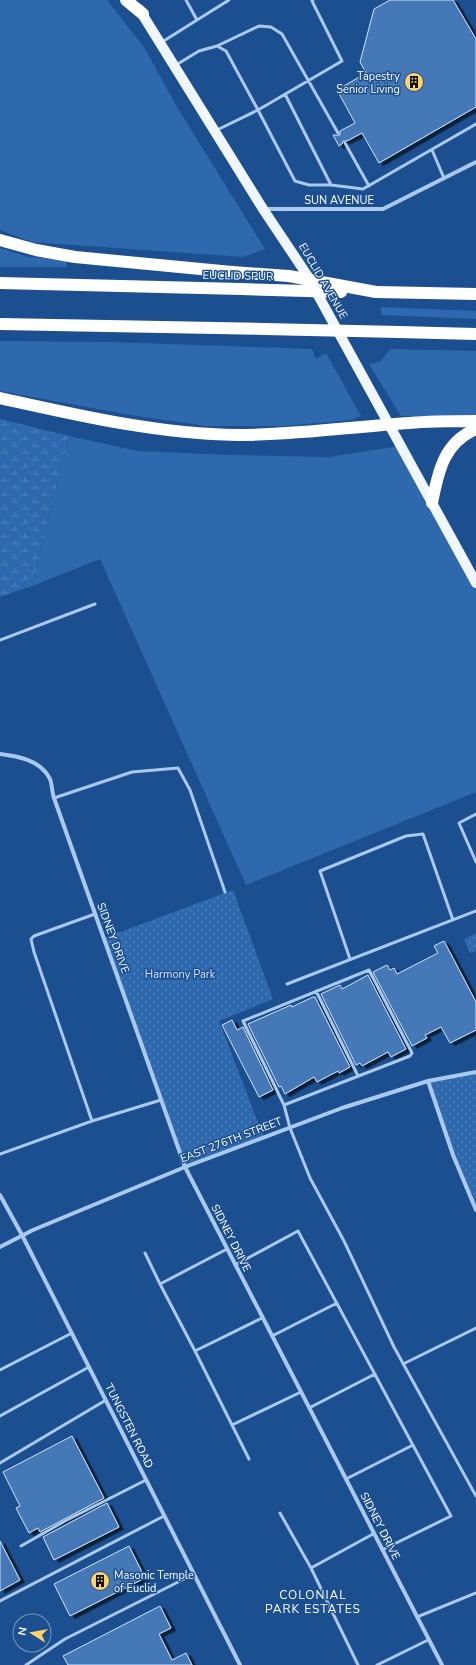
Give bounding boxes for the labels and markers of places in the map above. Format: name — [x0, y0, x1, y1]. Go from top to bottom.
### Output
place label: Tapestry Senior Living — [336, 69, 400, 97]
building icon: Tapestry Senior Living — [403, 71, 425, 93]
place label: Masonic Temple of Euclid — [114, 1568, 194, 1596]
building icon: Masonic Temple of Euclid — [89, 1570, 111, 1592]

